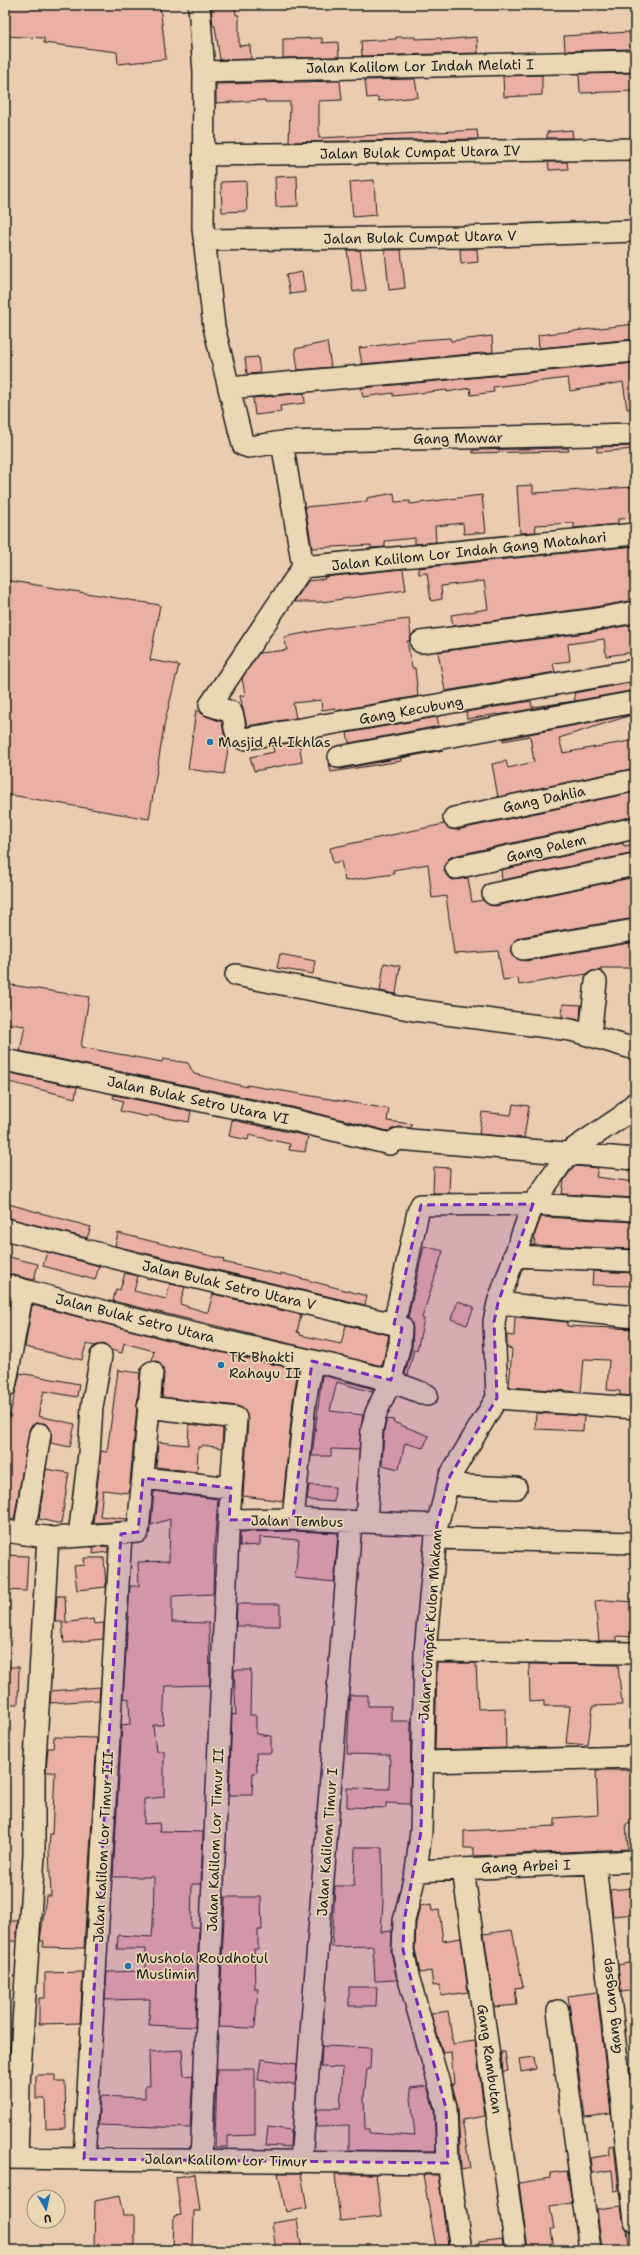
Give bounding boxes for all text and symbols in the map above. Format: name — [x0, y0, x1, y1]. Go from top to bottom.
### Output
street label: Jalan Kalilom Lor Indah Melati I — [306, 55, 534, 77]
street label: Jalan Bulak Cumpat Utara IV — [320, 141, 521, 163]
street label: Jalan Bulak Cumpat Utara V — [323, 226, 517, 248]
street label: Gang Mawar — [413, 428, 503, 448]
street label: Jalan Kalilom Lor Indah Gang Matahari — [331, 528, 607, 574]
street label: Gang Kecubung — [358, 692, 464, 728]
place label: Masjid Al Ikhlas — [218, 733, 331, 751]
marker: Masjid Al Ikhlas — [205, 737, 215, 747]
street label: Gang Dahlia — [501, 781, 587, 817]
street label: Gang Palem — [504, 830, 588, 866]
street label: Jalan Bulak Setro Utara VI — [105, 1072, 291, 1128]
street label: Jalan Bulak Setro Utara V — [140, 1256, 318, 1314]
street label: Jalan Bulak Setro Utara — [53, 1289, 217, 1347]
place label: TK Bhakti Rahayu II — [229, 1348, 301, 1382]
marker: TK Bhakti Rahayu II — [216, 1360, 226, 1370]
street label: Jalan Tembus — [250, 1511, 344, 1531]
street label: Jalan Cumpat Kulon Makam — [414, 1529, 446, 1721]
street label: Jalan Kalilom Lor Timur II — [203, 1747, 227, 1932]
street label: Jalan Kalilom Lor Timur III — [89, 1750, 117, 1943]
street label: Jalan Kalilom Timur I — [313, 1767, 341, 1917]
street label: Gang Arbei I — [481, 1855, 571, 1877]
place label: Mushola Roudhotul Muslimin — [136, 1949, 269, 1983]
street label: Gang Langsep — [597, 1957, 625, 2055]
marker: Mushola Roudhotul Muslimin — [123, 1961, 133, 1971]
street label: Gang Rambutan — [473, 2003, 507, 2115]
street label: Jalan Kalilom Lor Timur — [144, 2150, 308, 2170]
north arrow — [26, 2189, 66, 2229]
text: U — [43, 2210, 52, 2226]

